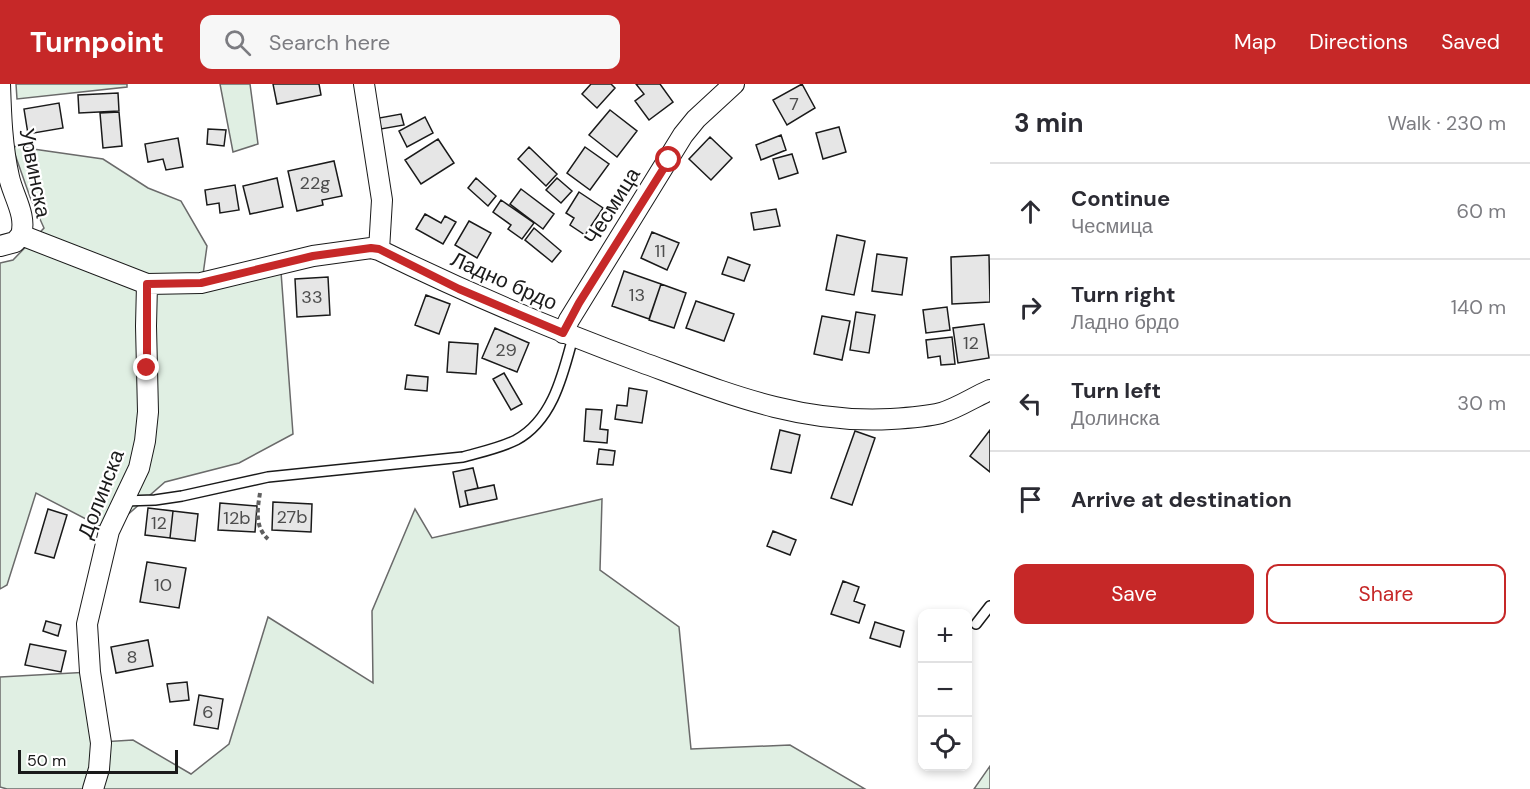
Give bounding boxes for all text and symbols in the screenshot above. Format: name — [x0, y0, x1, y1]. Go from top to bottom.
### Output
search box — [200, 15, 620, 69]
text: Turnpoint — [30, 24, 164, 61]
icon: search — [221, 26, 254, 59]
text: Search here — [269, 28, 390, 57]
text: Map — [1234, 28, 1276, 56]
text: Directions — [1309, 28, 1408, 56]
text: Saved — [1441, 28, 1500, 56]
house number: 7 — [789, 92, 799, 116]
text: 3 min — [1014, 106, 1083, 140]
text: Walk · 230 m — [1387, 110, 1506, 136]
street label: Урвинска — [13, 126, 57, 220]
route start — [655, 146, 681, 172]
street label: Чесмица — [577, 162, 647, 250]
house number: 22g — [300, 171, 330, 195]
text: Continue — [1071, 184, 1170, 213]
icon: ahead — [1014, 195, 1047, 228]
text: 60 m — [1457, 198, 1506, 224]
text: Чесмица — [1071, 213, 1153, 239]
house number: 11 — [654, 239, 666, 263]
street label: Ладно брдо — [446, 245, 562, 317]
text: Turn right — [1071, 280, 1176, 309]
house number: 13 — [629, 283, 645, 307]
house number: 33 — [301, 285, 323, 309]
icon: right — [1014, 291, 1047, 324]
text: 140 m — [1451, 294, 1506, 320]
text: Ладно брдо — [1071, 309, 1179, 335]
house number: 12 — [963, 331, 979, 355]
house number: 29 — [495, 338, 517, 362]
route end — [133, 354, 159, 380]
text: Turn left — [1071, 376, 1161, 405]
icon: left — [1014, 387, 1047, 420]
text: 30 m — [1457, 390, 1506, 416]
text: Долинска — [1071, 405, 1160, 431]
street label: Долинска — [71, 445, 131, 542]
icon: arrive — [1014, 483, 1047, 516]
text: Arrive at destination — [1071, 485, 1292, 514]
house number: 27b — [277, 505, 307, 529]
house number: 12b — [223, 506, 251, 530]
house number: 12 — [151, 511, 167, 535]
button: Save — [1014, 564, 1254, 624]
button: Share — [1266, 564, 1506, 624]
house number: 10 — [154, 573, 172, 597]
map controls — [918, 609, 972, 771]
button: + — [918, 609, 972, 663]
house number: 8 — [127, 645, 137, 669]
button: − — [918, 663, 972, 717]
house number: 6 — [202, 700, 214, 724]
button: locate — [918, 717, 972, 771]
scale bar — [18, 747, 178, 774]
text: 50 m — [27, 750, 66, 771]

